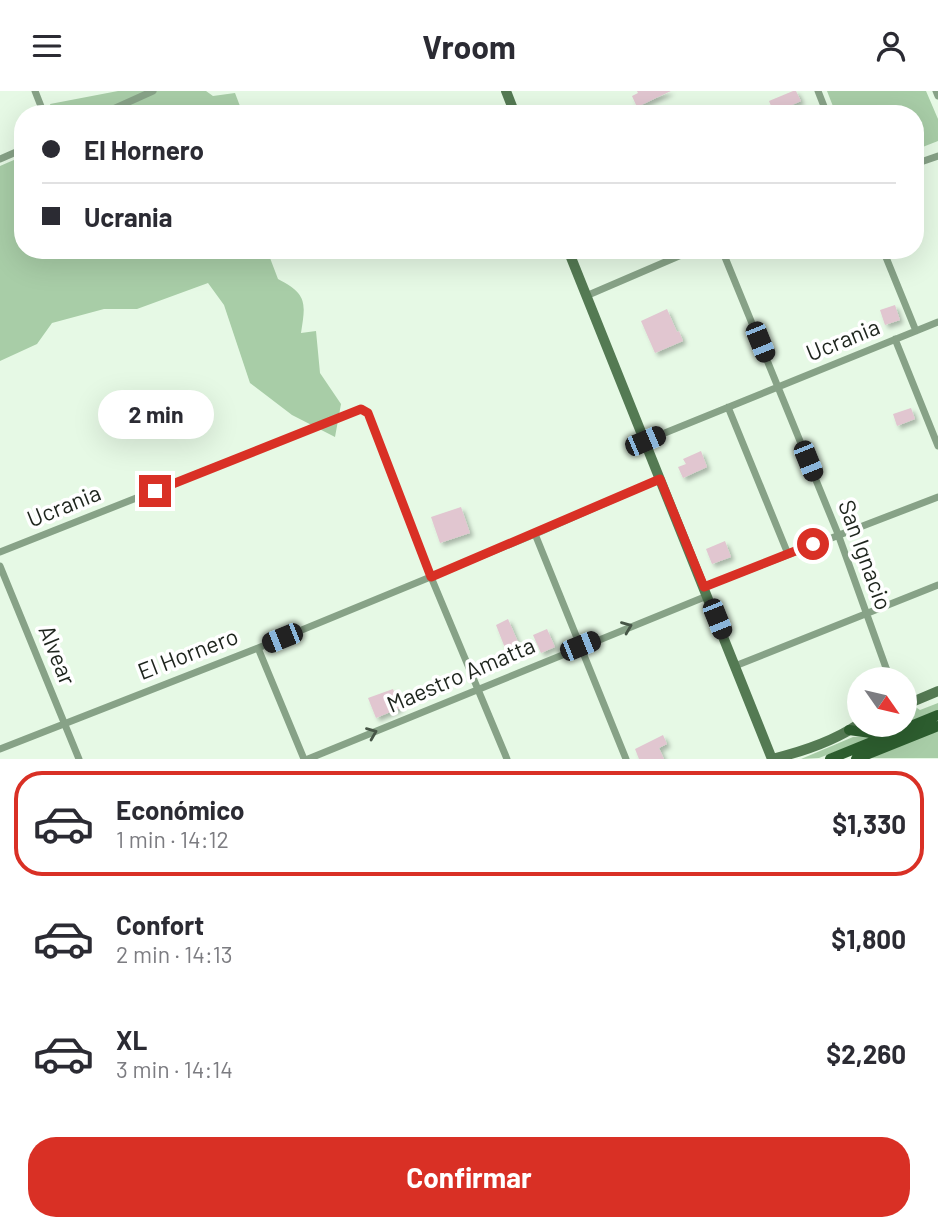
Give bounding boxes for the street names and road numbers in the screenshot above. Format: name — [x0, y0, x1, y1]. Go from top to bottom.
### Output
street label: Ucrania — [802, 312, 884, 366]
street label: Ucrania — [23, 478, 105, 532]
street label: San Ignacio — [833, 496, 899, 613]
street label: Alvear — [33, 621, 83, 689]
street label: El Hornero — [134, 621, 242, 685]
street label: Maestro Amatta — [382, 630, 539, 718]

